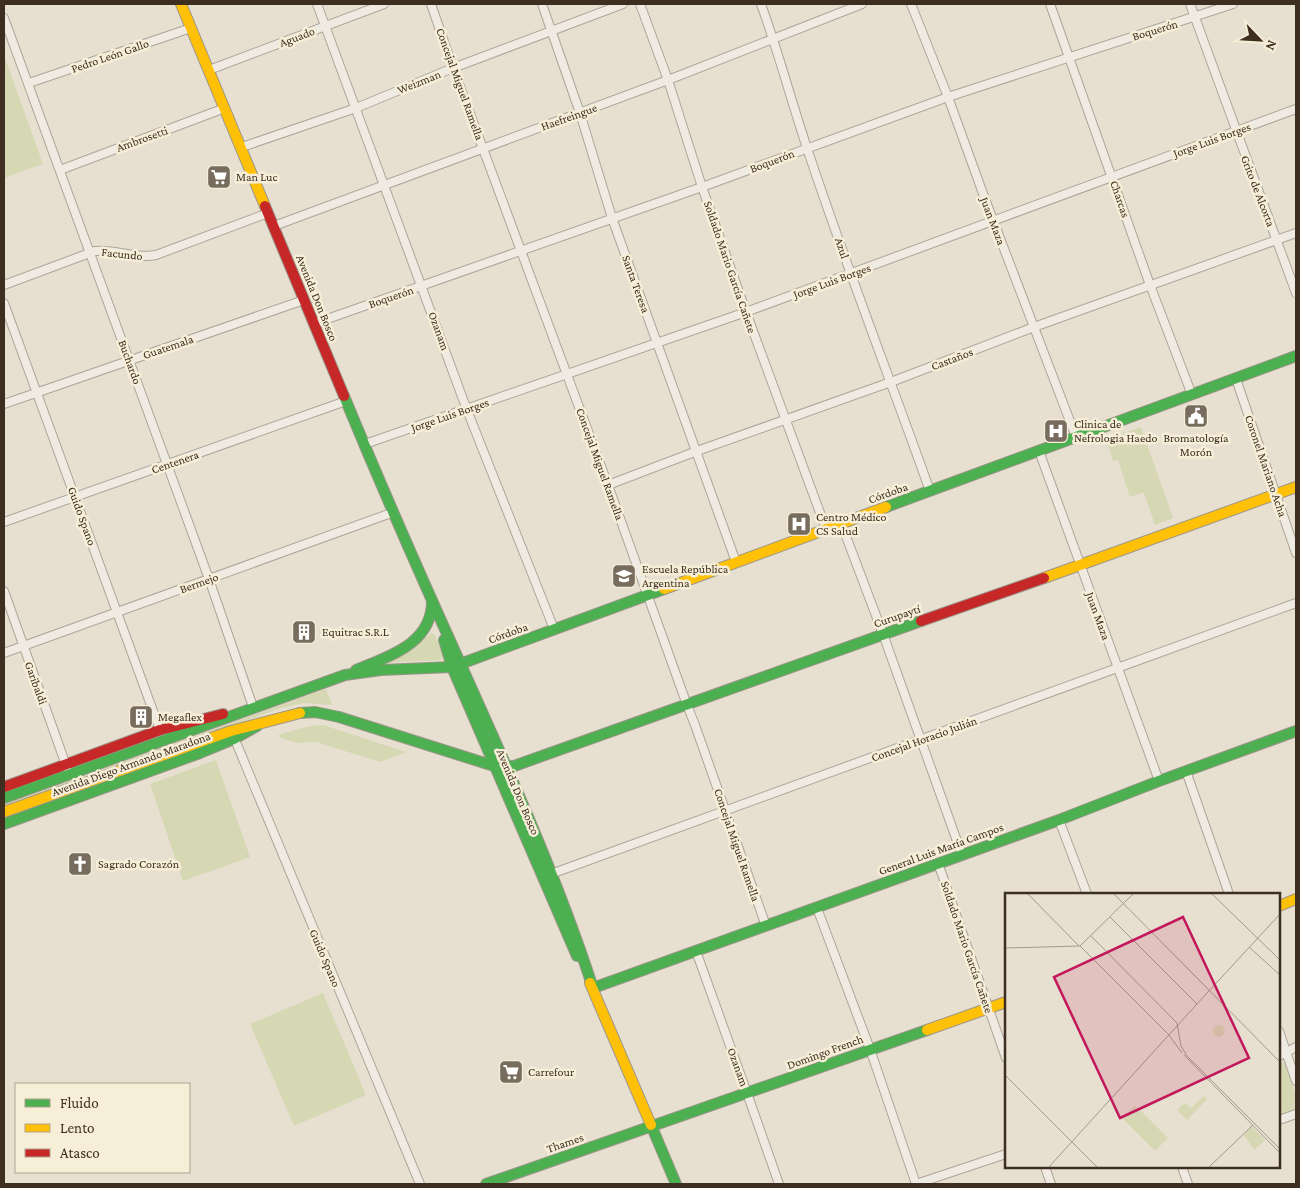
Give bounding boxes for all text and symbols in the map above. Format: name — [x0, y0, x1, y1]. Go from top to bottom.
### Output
north arrow — [1235, 15, 1285, 65]
street label: Boquerón — [1131, 16, 1180, 44]
street label: Aguado — [277, 24, 317, 50]
street label: Concejal Miguel Ramella — [433, 26, 487, 142]
street label: Pedro León Gallo — [69, 36, 151, 76]
text: N — [1262, 38, 1281, 54]
street label: Weizman — [395, 67, 443, 97]
street label: Haefreingue — [539, 100, 599, 134]
street label: Jorge Luis Borges — [1170, 119, 1253, 161]
street label: Ambrosetti — [114, 123, 170, 155]
street label: Boquerón — [748, 146, 797, 176]
street label: Grito de Alcorta — [1238, 153, 1278, 229]
supermarket icon: Man Luc — [206, 164, 232, 190]
place label: Man Luc — [236, 170, 277, 184]
street label: Charcas — [1107, 179, 1133, 220]
street label: Juan Maza — [977, 194, 1009, 247]
street label: Soldado Mario García Cañete — [701, 199, 759, 335]
street label: Azul — [832, 236, 852, 260]
street label: Facundo — [101, 245, 143, 263]
street label: Avenida Don Bosco — [293, 253, 341, 343]
street label: Santa Teresa — [619, 253, 653, 315]
street label: Jorge Luis Borges — [790, 260, 873, 302]
street label: Boquerón — [367, 283, 416, 311]
street label: Ozanam — [426, 310, 453, 353]
street label: Guatemala — [141, 332, 196, 362]
street label: Buchardo — [116, 338, 144, 386]
street label: Castaños — [929, 345, 975, 373]
street label: Jorge Luis Borges — [408, 395, 491, 435]
public building icon: Bromatología Morón — [1183, 403, 1209, 429]
street label: Concejal Miguel Ramella — [573, 406, 627, 522]
street label: Coronel Mariano Acha — [1242, 413, 1290, 519]
place label: Clinica de Nefrologia Haedo — [1074, 417, 1157, 445]
hospital icon: Clinica de Nefrologia Haedo — [1043, 418, 1069, 444]
place label: Bromatología Morón — [1163, 431, 1229, 459]
street label: Centenera — [149, 447, 201, 477]
street label: Córdoba — [866, 479, 910, 507]
street label: Guido Spano — [65, 485, 99, 547]
place label: Centro Médico CS Salud — [816, 510, 887, 538]
hospital icon: Centro Médico CS Salud — [786, 511, 812, 537]
place label: Escuela República Argentina — [642, 562, 729, 590]
school or university icon: Escuela República Argentina — [611, 563, 637, 589]
street label: Bermejo — [178, 570, 220, 596]
street label: Juan Maza — [1082, 589, 1113, 642]
street label: Curupaytí — [872, 601, 923, 631]
building icon: Equitrac S.R.L — [291, 619, 317, 645]
street label: Córdoba — [486, 619, 530, 647]
place label: Equitrac S.R.L — [322, 625, 389, 639]
street label: Garibaldi — [22, 660, 50, 706]
building icon: Megaflex — [128, 704, 154, 730]
place label: Megaflex — [158, 710, 202, 724]
street label: Concejal Horacio Julián — [869, 713, 979, 765]
street label: Avenida Diego Armando Maradona — [50, 729, 213, 799]
street label: Avenida Don Bosco — [494, 747, 542, 837]
street label: Concejal Miguel Ramella — [711, 787, 763, 904]
street label: General Luis María Campos — [877, 820, 1006, 878]
church icon: Sagrado Corazón — [67, 851, 93, 877]
place label: Sagrado Corazón — [98, 857, 180, 871]
street label: Soldado Mario García Cañete — [938, 879, 996, 1015]
inset map — [1005, 893, 1280, 1168]
street label: Guido Spano — [307, 927, 343, 989]
street label: Domingo French — [785, 1032, 866, 1072]
street label: Ozanam — [725, 1046, 752, 1089]
supermarket icon: Carrefour — [498, 1059, 524, 1085]
place label: Carrefour — [528, 1065, 575, 1079]
legend — [15, 1083, 190, 1173]
text: Fluido — [60, 1095, 99, 1111]
text: Lento — [60, 1120, 94, 1136]
street label: Thames — [545, 1130, 586, 1156]
text: Atasco — [60, 1145, 100, 1161]

